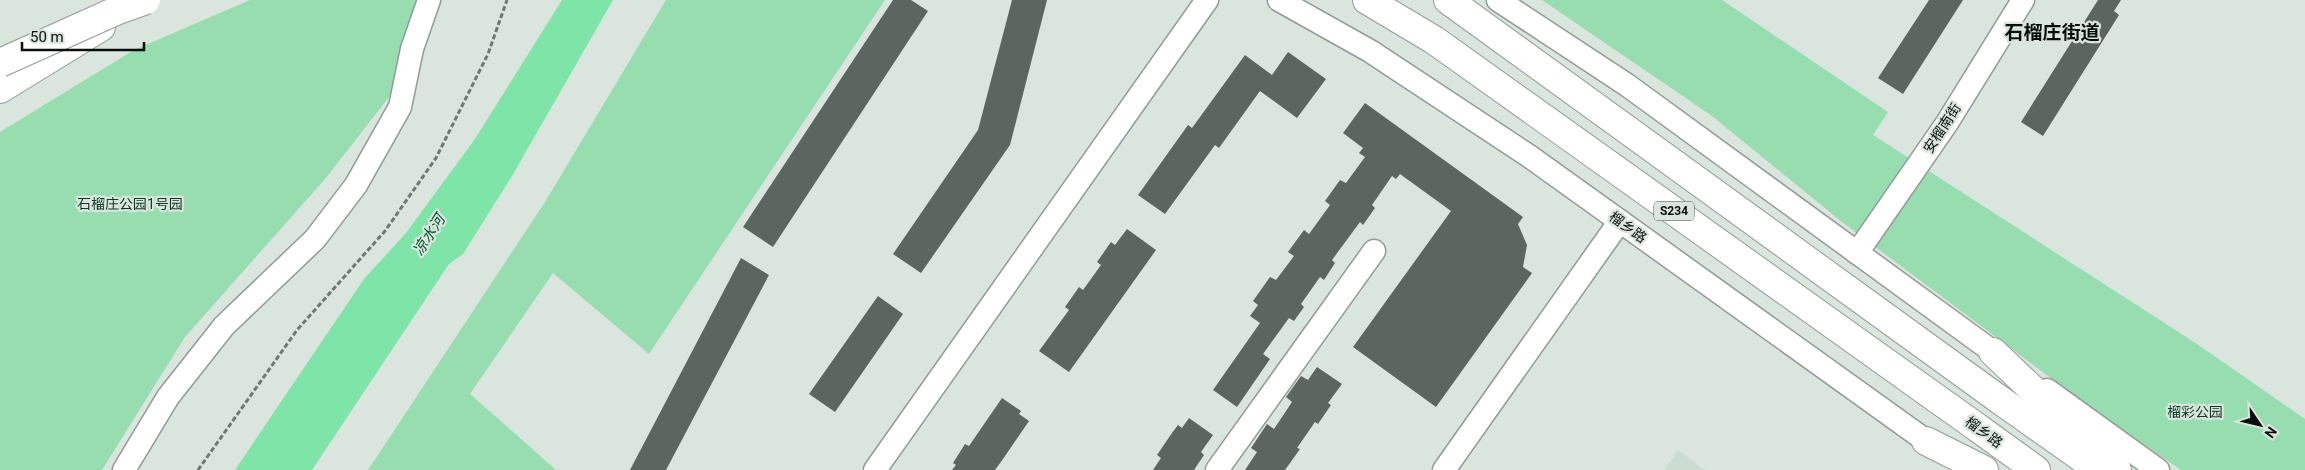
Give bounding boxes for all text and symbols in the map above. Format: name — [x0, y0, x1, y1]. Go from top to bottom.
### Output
scale bar — [22, 20, 145, 52]
district label: 石榴庄街道 — [2004, 21, 2100, 44]
text: 50 m — [30, 28, 64, 46]
street label: 安榴南街 — [1920, 100, 1964, 156]
park label: 石榴庄公园1号园 — [77, 196, 183, 212]
road number: S234 — [1654, 202, 1694, 220]
street label: 榴乡路 — [1606, 208, 1650, 246]
water label: 凉水河 — [409, 209, 450, 259]
north arrow — [2235, 400, 2285, 450]
park label: 榴彩公园 — [2167, 404, 2223, 420]
street label: 榴乡路 — [1962, 413, 2006, 451]
text: N — [2261, 424, 2280, 441]

